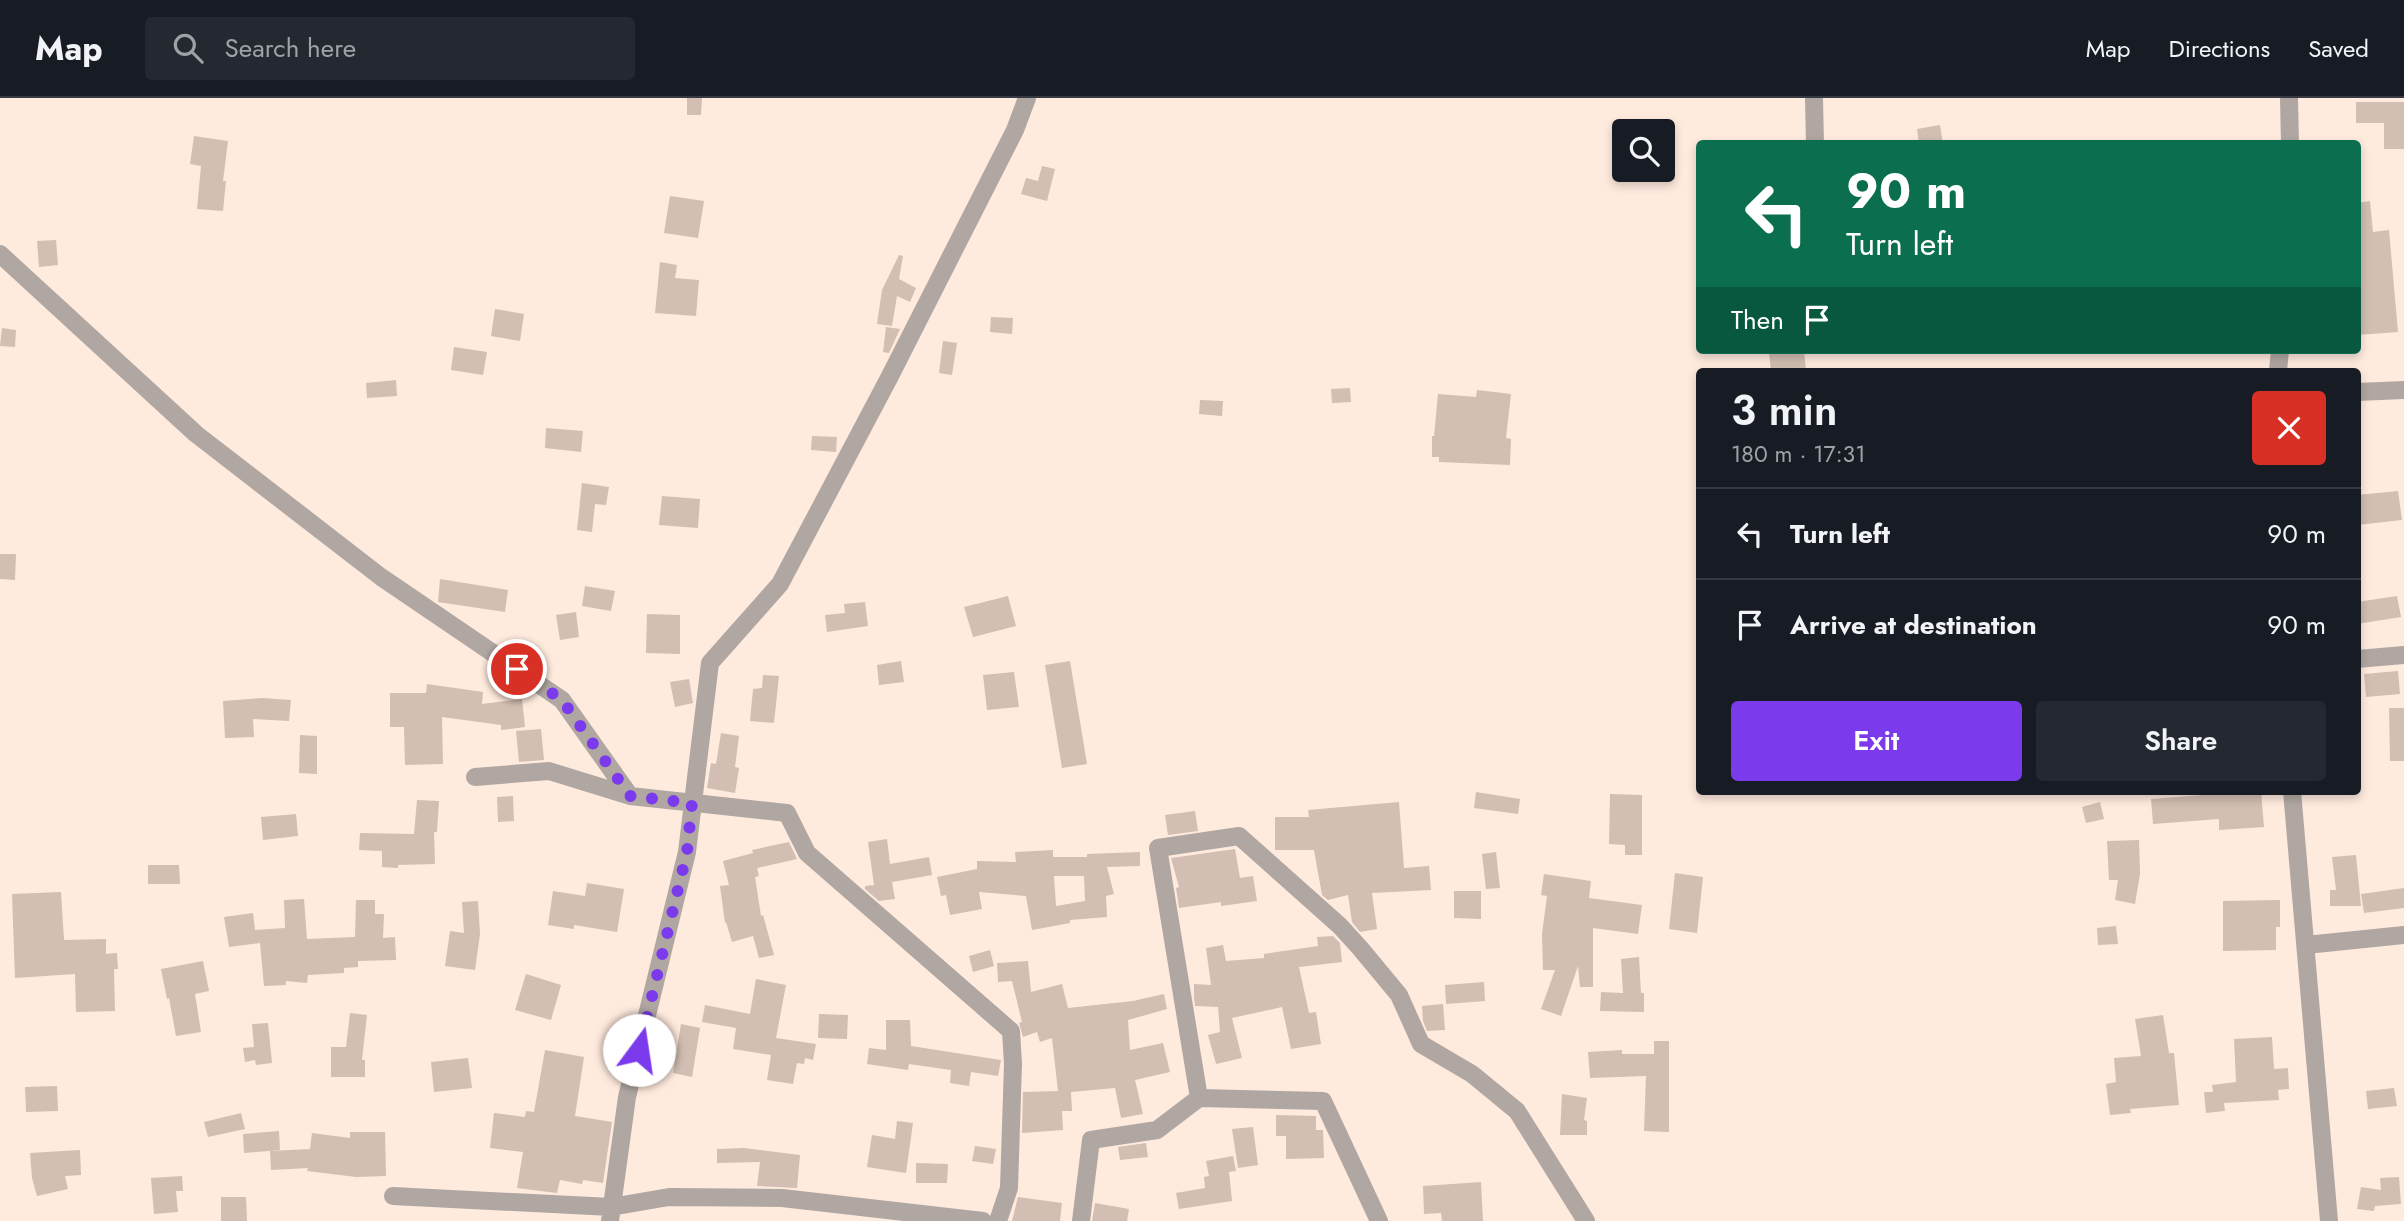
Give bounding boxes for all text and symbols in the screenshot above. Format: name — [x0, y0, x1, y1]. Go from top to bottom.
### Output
search box — [145, 17, 635, 80]
text: Map — [35, 25, 103, 72]
icon: search — [169, 29, 207, 67]
text: Search here — [225, 29, 356, 67]
text: Map — [2086, 31, 2131, 66]
text: Directions — [2169, 31, 2270, 66]
text: Saved — [2308, 31, 2369, 66]
map controls — [1612, 119, 1675, 182]
button: search — [1612, 119, 1675, 182]
text: 90 m — [1846, 156, 1966, 226]
icon: left — [1731, 168, 1822, 259]
text: Turn left — [1846, 221, 1953, 267]
text: Then — [1731, 301, 1784, 339]
icon: arrive — [1798, 301, 1836, 339]
text: 3 min — [1731, 380, 1837, 441]
button: close — [2252, 391, 2326, 465]
text: 180 m · 17:31 — [1731, 437, 1865, 471]
icon: left — [1731, 515, 1769, 553]
text: Turn left — [1790, 515, 1890, 553]
text: 90 m — [2267, 515, 2326, 553]
icon: arrive — [1731, 606, 1769, 644]
text: Arrive at destination — [1790, 606, 2037, 644]
text: 90 m — [2267, 606, 2326, 644]
pin — [487, 639, 547, 699]
icon: arrive — [498, 650, 536, 688]
button: Exit — [1731, 701, 2022, 781]
button: Share — [2036, 701, 2326, 781]
position arrow — [602, 1013, 676, 1087]

